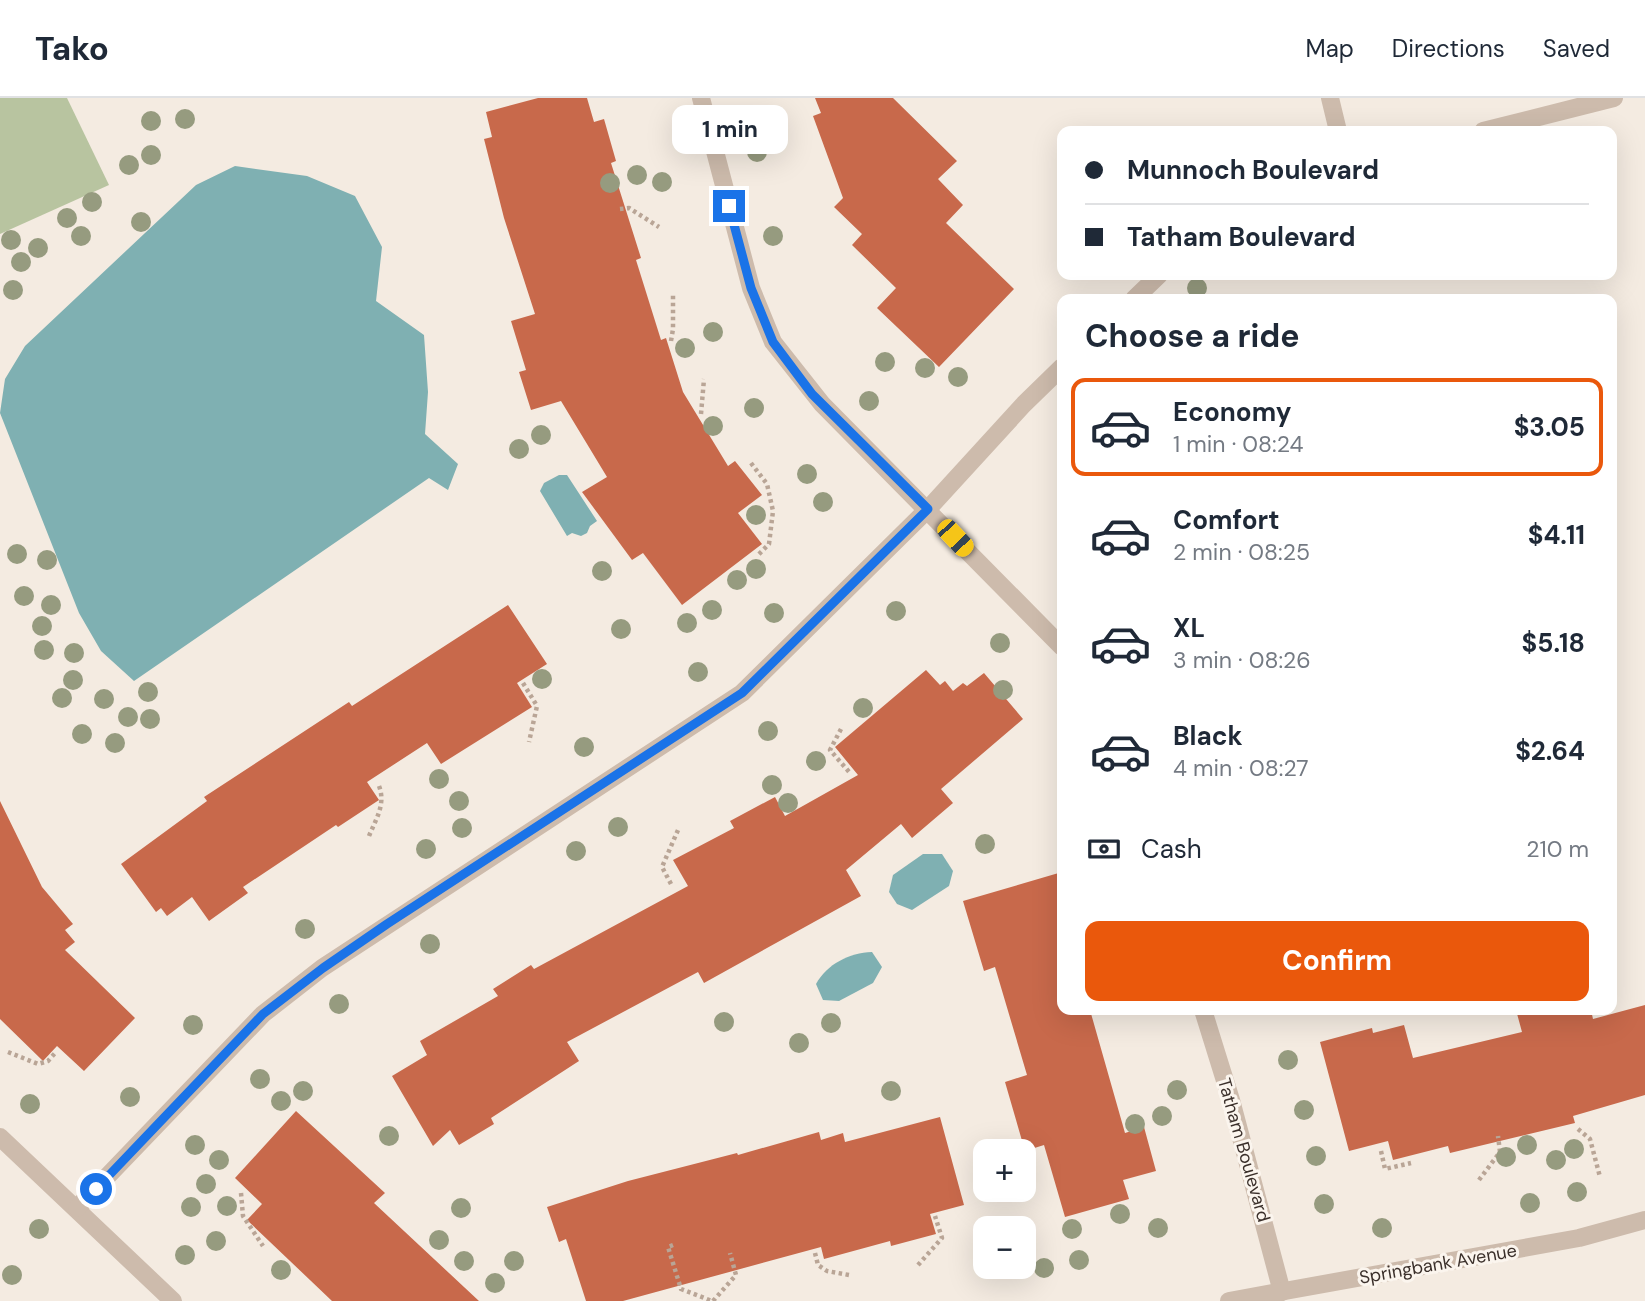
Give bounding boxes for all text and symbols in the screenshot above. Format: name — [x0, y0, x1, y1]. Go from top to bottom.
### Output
text: Tako — [35, 27, 109, 70]
text: Map — [1306, 33, 1354, 64]
text: Directions — [1392, 33, 1505, 64]
text: Saved — [1543, 33, 1610, 64]
callout: 1 min — [671, 105, 787, 154]
text: 1 min — [702, 114, 758, 144]
text: Munnoch Boulevard — [1127, 153, 1379, 187]
route end — [713, 190, 745, 222]
text: Tatham Boulevard — [1127, 220, 1356, 254]
text: Choose a ride — [1085, 315, 1300, 357]
text: Economy — [1173, 395, 1291, 429]
icon: car — [1089, 396, 1152, 459]
text: $3.05 — [1514, 410, 1585, 444]
text: 1 min · 08:24 — [1173, 429, 1303, 459]
text: Comfort — [1173, 503, 1279, 537]
icon: car — [1089, 504, 1152, 567]
car — [933, 515, 978, 561]
text: $4.11 — [1528, 518, 1585, 552]
text: 2 min · 08:25 — [1173, 537, 1310, 567]
text: XL — [1173, 611, 1205, 645]
icon: car — [1089, 612, 1152, 675]
text: $5.18 — [1522, 626, 1585, 660]
text: 3 min · 08:26 — [1173, 645, 1311, 675]
text: Black — [1173, 719, 1243, 753]
icon: car — [1089, 720, 1152, 783]
text: $2.64 — [1515, 734, 1585, 768]
text: 4 min · 08:27 — [1173, 753, 1309, 783]
icon: cash — [1085, 830, 1123, 868]
text: Cash — [1141, 832, 1202, 866]
text: 210 m — [1526, 834, 1589, 864]
button: Confirm — [1085, 921, 1589, 1001]
street label: Tatham Boulevard — [1212, 1075, 1276, 1225]
map controls — [973, 1139, 1036, 1279]
button: + — [973, 1139, 1036, 1202]
route start — [80, 1173, 112, 1205]
button: − — [973, 1216, 1036, 1279]
street label: Springbank Avenue — [1357, 1238, 1519, 1290]

